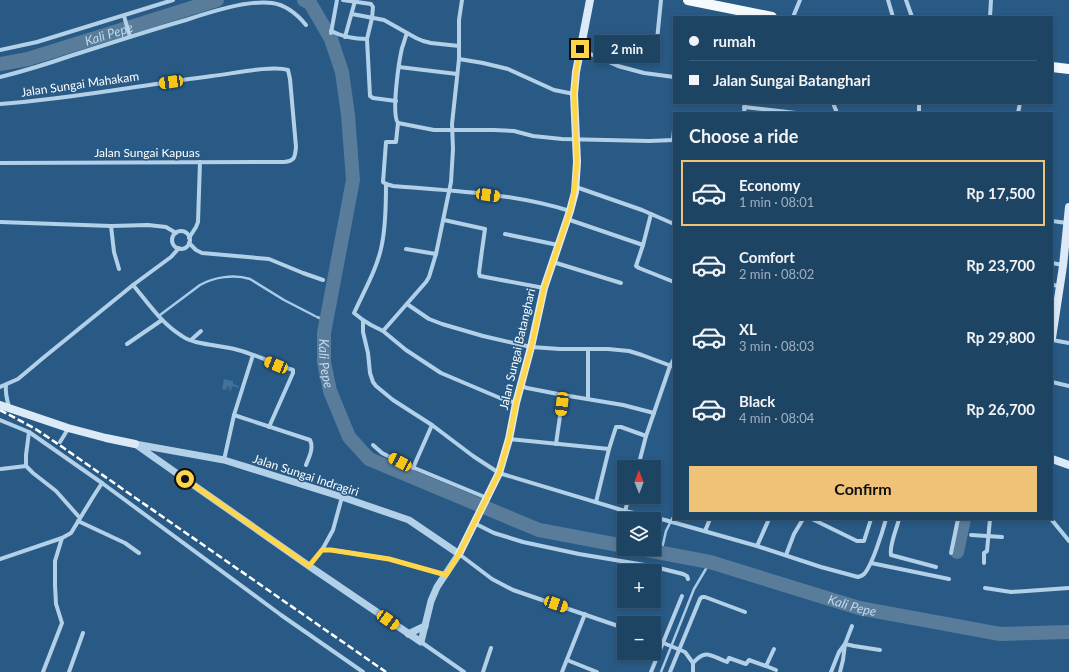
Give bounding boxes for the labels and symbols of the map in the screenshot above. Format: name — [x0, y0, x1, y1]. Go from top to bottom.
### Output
water label: Kali Pepe — [83, 19, 135, 49]
callout: 2 min — [594, 35, 660, 63]
route end — [571, 40, 589, 58]
street label: Jalan Sungai Mahakam — [20, 68, 140, 100]
car — [158, 74, 184, 90]
street label: Jalan Sungai Kapuas — [94, 145, 200, 160]
car — [475, 187, 501, 203]
street label: Jalan Sungai Batanghari — [496, 287, 538, 411]
water label: Kali Pepe — [316, 339, 337, 389]
car — [263, 355, 289, 375]
car — [555, 391, 569, 417]
street label: Jalan Sungai Indragiri — [251, 451, 361, 499]
car — [387, 451, 413, 473]
north arrow — [617, 460, 661, 504]
route start — [176, 470, 194, 488]
water label: Kali Pepe — [826, 591, 878, 619]
car — [543, 594, 569, 614]
car — [375, 608, 401, 632]

